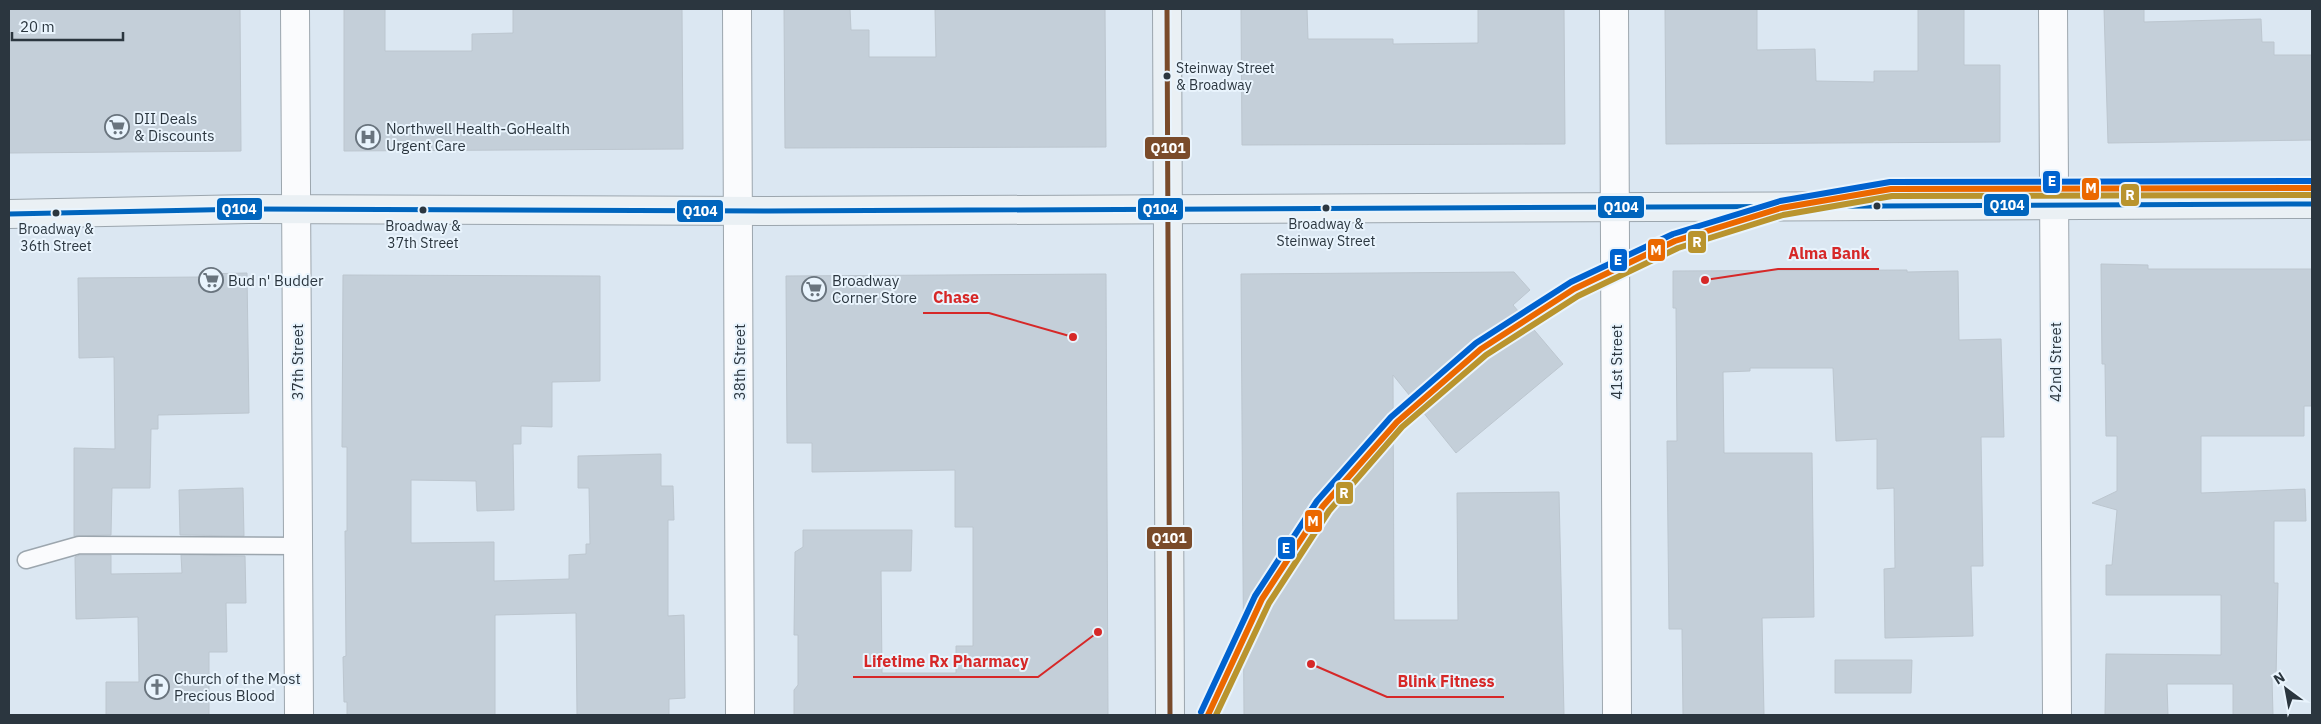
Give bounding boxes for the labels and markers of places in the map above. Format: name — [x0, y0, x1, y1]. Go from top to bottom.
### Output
place label: Steinway Street & Broadway — [1176, 59, 1275, 94]
marker: Steinway Street & Broadway — [1162, 71, 1172, 81]
place label: DII Deals & Discounts — [134, 109, 215, 145]
supermarket icon: DII Deals & Discounts — [104, 114, 130, 140]
place label: Northwell Health-GoHealth Urgent Care — [386, 119, 570, 155]
hospital icon: Northwell Health-GoHealth Urgent Care — [355, 124, 381, 150]
unlabelled marker — [1872, 201, 1882, 211]
marker: Broadway & Steinway Street — [1321, 203, 1331, 213]
marker: Broadway & 37th Street — [418, 205, 428, 215]
marker: Broadway & 36th Street — [51, 208, 61, 218]
place label: Broadway & Steinway Street — [1277, 215, 1375, 250]
place label: Broadway & 37th Street — [385, 217, 461, 252]
place label: Broadway & 36th Street — [18, 220, 94, 255]
callout: Alma Bank — [1778, 238, 1879, 269]
supermarket icon: Bud n' Budder — [198, 267, 224, 293]
place label: Bud n' Budder — [228, 271, 324, 290]
place label: Broadway Corner Store — [832, 271, 917, 307]
supermarket icon: Broadway Corner Store — [801, 276, 827, 302]
callout: Chase — [923, 282, 989, 313]
callout: Lifetime Rx Pharmacy — [853, 646, 1038, 677]
callout: Blink Fitness — [1387, 666, 1504, 697]
place label: Church of the Most Precious Blood — [174, 669, 301, 705]
church icon: Church of the Most Precious Blood — [144, 674, 170, 700]

